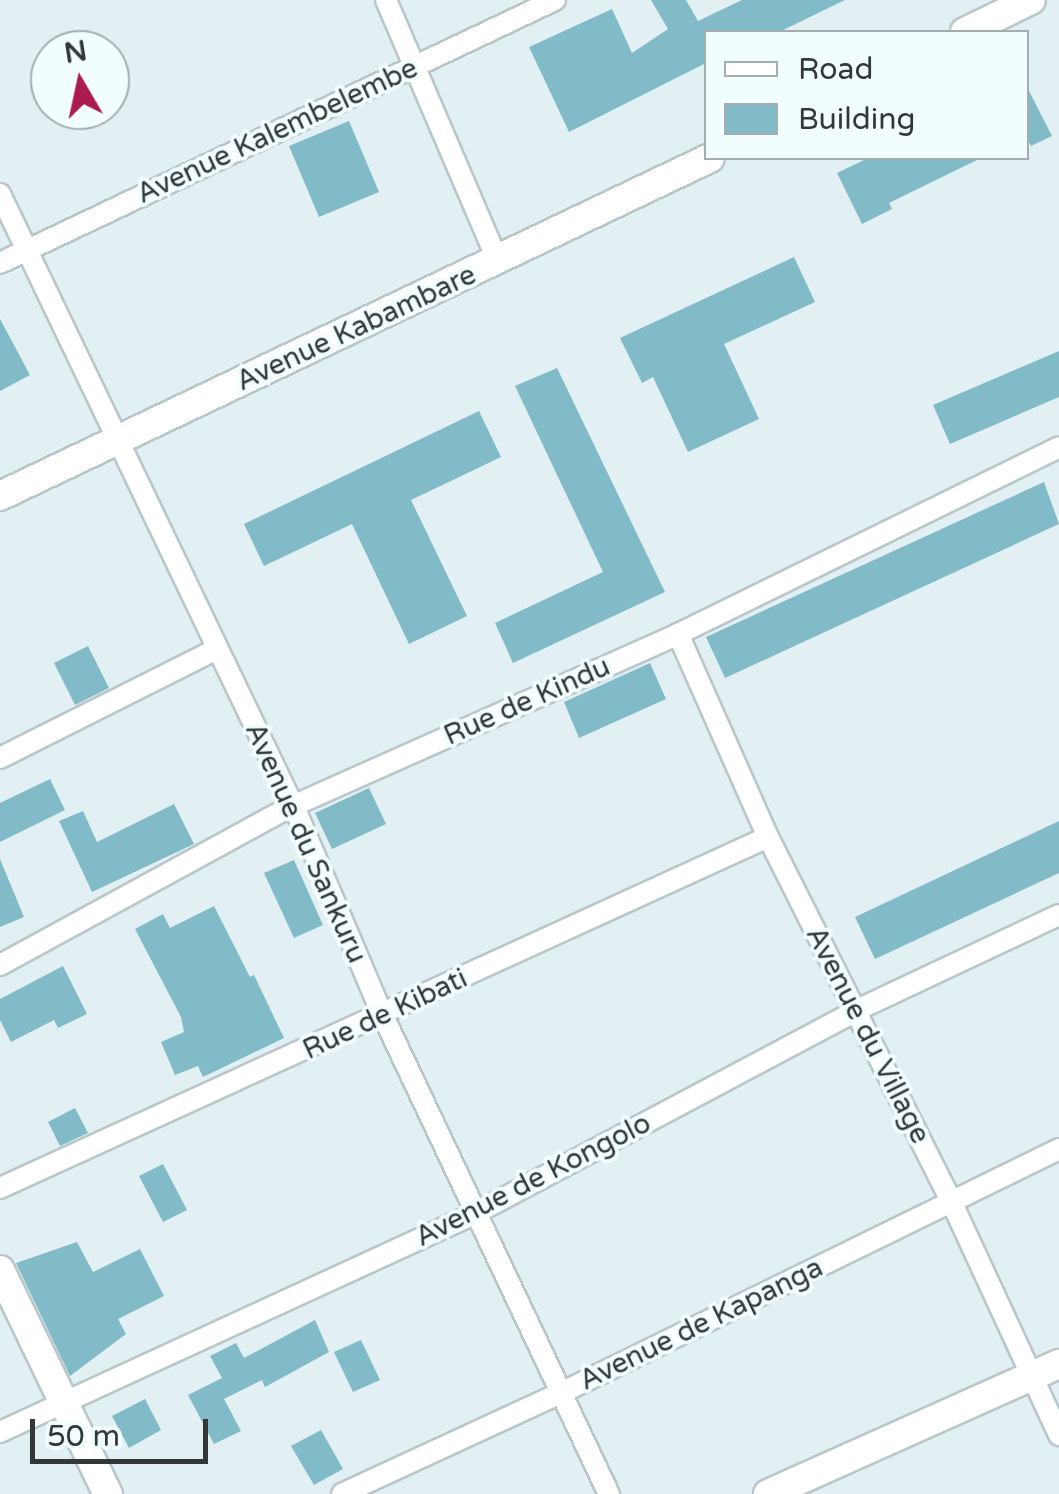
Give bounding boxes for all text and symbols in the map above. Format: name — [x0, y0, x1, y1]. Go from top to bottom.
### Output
north arrow — [30, 30, 130, 130]
legend — [704, 30, 1029, 160]
text: N — [62, 34, 89, 71]
street label: Avenue Kalembelembe — [131, 51, 423, 211]
text: Road — [798, 51, 873, 88]
text: Building — [798, 101, 915, 138]
street label: Avenue Kabambare — [231, 258, 481, 398]
street label: Rue de Kindu — [439, 649, 615, 753]
street label: Avenue du Sankuru — [238, 718, 374, 968]
street label: Avenue du Village — [799, 921, 937, 1149]
street label: Rue de Kibati — [298, 961, 472, 1067]
street label: Avenue de Kongolo — [410, 1106, 656, 1254]
street label: Avenue de Kapanga — [574, 1250, 828, 1398]
scale bar — [35, 1399, 212, 1461]
text: 50 m — [47, 1418, 120, 1455]

